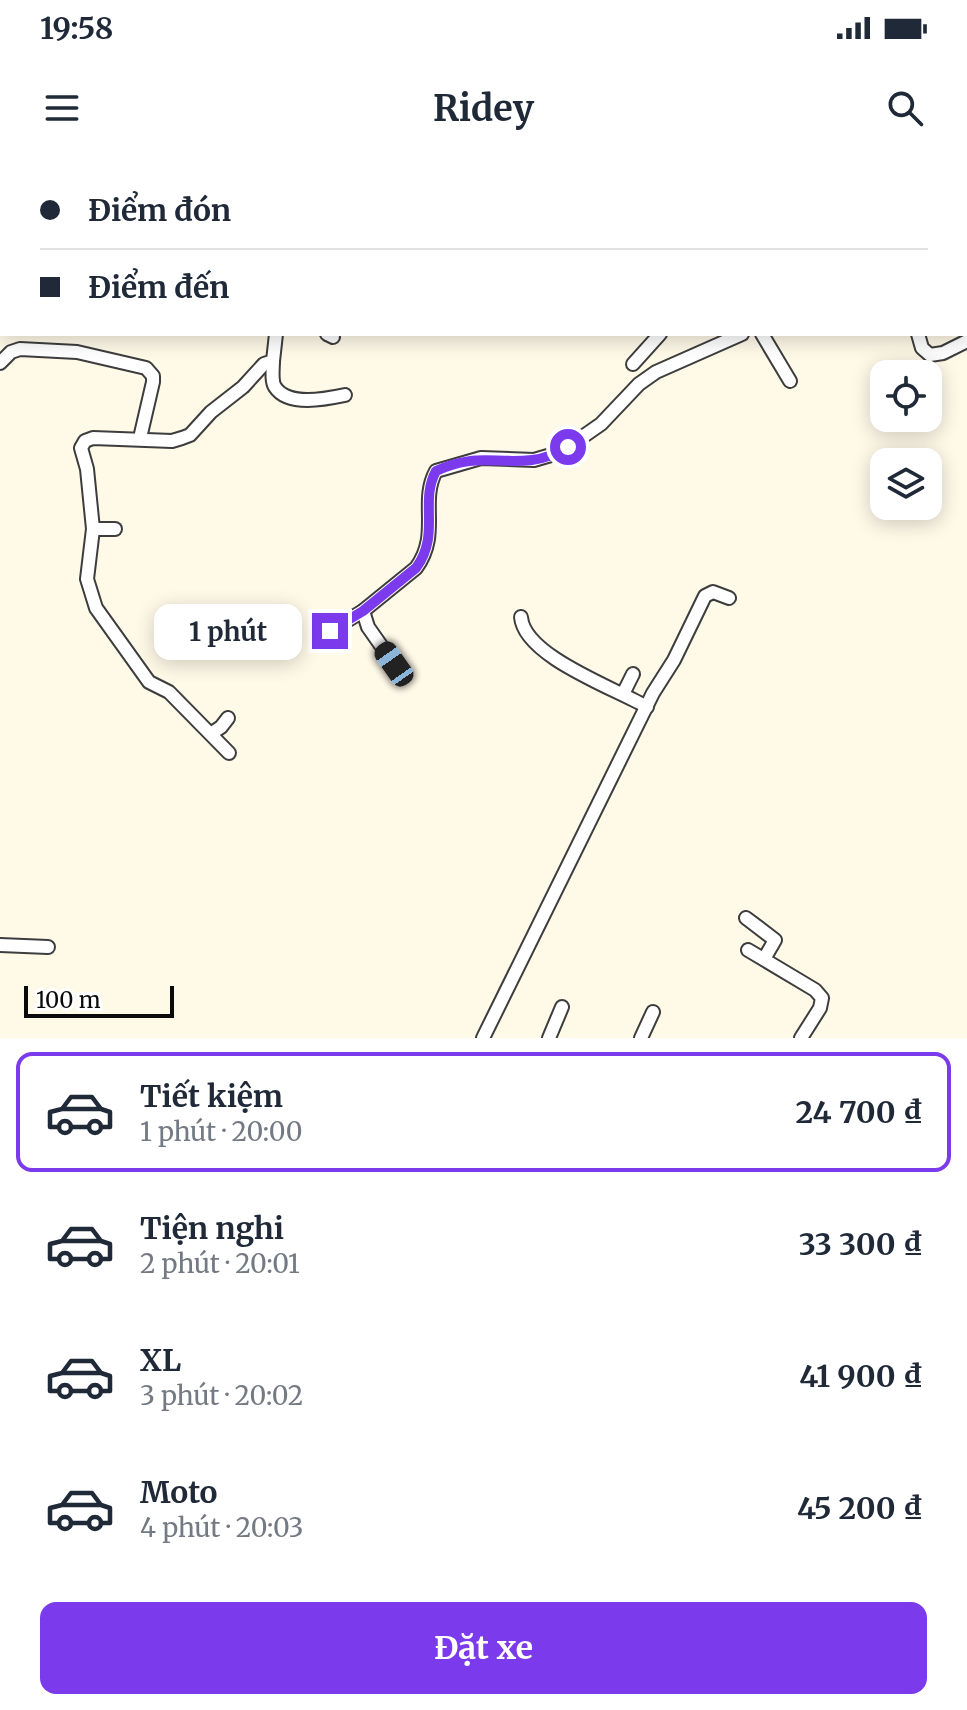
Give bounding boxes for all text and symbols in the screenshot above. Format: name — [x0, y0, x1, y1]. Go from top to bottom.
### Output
text: 19:58 — [40, 9, 113, 47]
icon: menu — [40, 86, 84, 130]
text: Ridey — [433, 86, 534, 131]
icon: search — [883, 86, 927, 130]
text: Điểm đón — [88, 191, 231, 229]
text: Điểm đến — [88, 268, 229, 306]
map controls — [870, 360, 942, 520]
button: locate — [870, 360, 942, 432]
route start — [550, 429, 586, 465]
button: layers — [870, 448, 942, 520]
callout: 1 phút — [154, 603, 302, 659]
route end — [312, 613, 348, 649]
text: 1 phút — [189, 615, 267, 648]
car — [370, 637, 418, 691]
scale bar — [24, 982, 174, 1018]
text: 100 m — [36, 986, 101, 1014]
icon: car — [44, 1076, 116, 1148]
text: Tiết kiệm — [140, 1077, 283, 1115]
text: 24 700 ₫ — [796, 1093, 923, 1131]
text: 1 phút · 20:00 — [140, 1115, 302, 1148]
icon: car — [44, 1208, 116, 1280]
text: Tiện nghi — [140, 1209, 284, 1247]
text: 33 300 ₫ — [799, 1225, 923, 1263]
text: 2 phút · 20:01 — [140, 1247, 300, 1280]
icon: car — [44, 1340, 116, 1412]
text: XL — [140, 1341, 181, 1379]
text: 41 900 ₫ — [799, 1357, 923, 1395]
text: 3 phút · 20:02 — [140, 1379, 303, 1412]
icon: car — [44, 1472, 116, 1544]
text: Moto — [140, 1473, 218, 1511]
text: 45 200 ₫ — [797, 1489, 923, 1527]
text: 4 phút · 20:03 — [140, 1511, 303, 1544]
button: Đặt xe — [40, 1602, 927, 1694]

